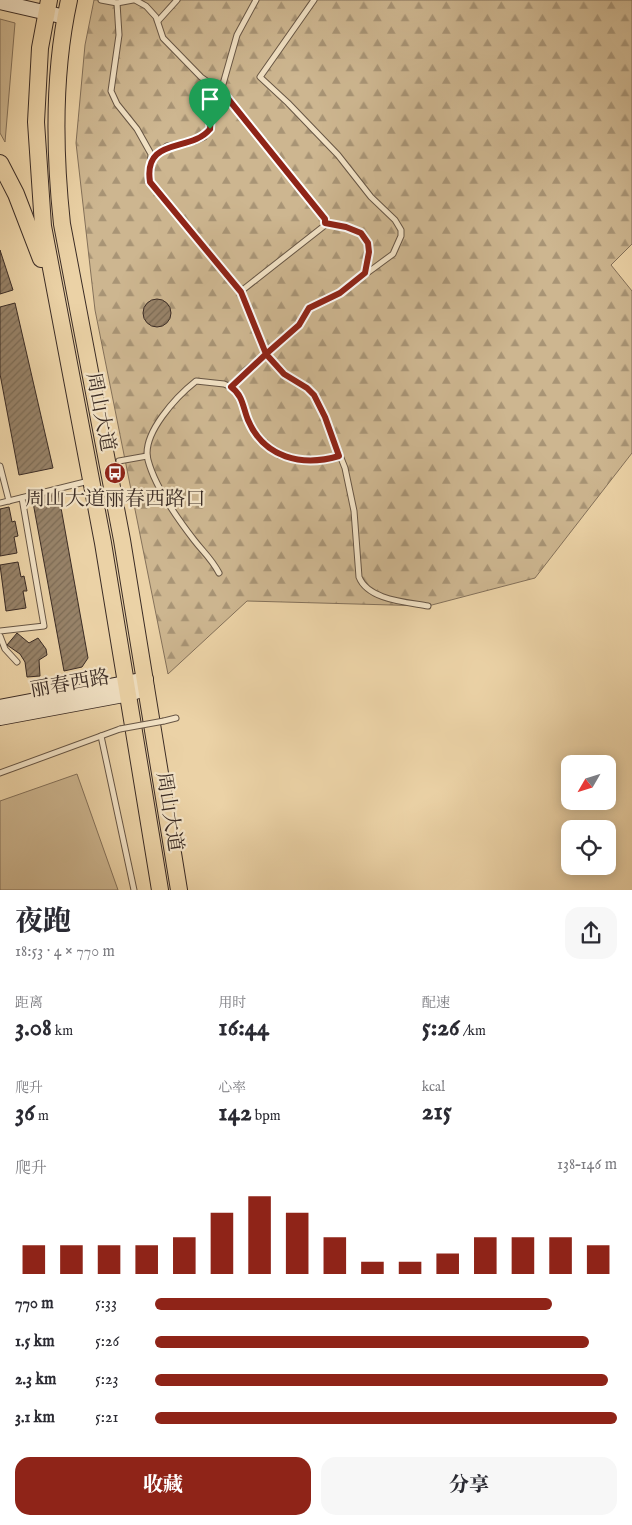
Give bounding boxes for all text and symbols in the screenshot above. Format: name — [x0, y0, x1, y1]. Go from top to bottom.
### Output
pin — [189, 78, 231, 129]
icon: arrive — [196, 85, 224, 113]
street label: 周山大道 — [80, 370, 120, 454]
bus stop icon: 周山大道丽春西路口 — [103, 461, 127, 485]
place label: 周山大道丽春西路口 — [25, 487, 205, 512]
street label: 丽春西路 — [28, 665, 112, 703]
north arrow — [561, 755, 616, 810]
map controls — [561, 755, 616, 875]
street label: 周山大道 — [150, 771, 188, 853]
button: locate — [561, 820, 616, 875]
text: 夜跑 — [15, 905, 71, 940]
button: share — [565, 907, 617, 959]
text: 18:53 · 4 × 770 m — [15, 942, 115, 962]
text: 距离 — [15, 994, 43, 1012]
text: 用时 — [218, 994, 246, 1012]
text: 配速 — [422, 994, 450, 1012]
text: 3.08 — [15, 1012, 52, 1044]
text: 16:44 — [218, 1012, 269, 1044]
text: 5:26 — [422, 1012, 460, 1044]
text: km — [52, 1022, 73, 1040]
text: /km — [460, 1022, 486, 1040]
text: kcal — [422, 1078, 445, 1096]
text: 爬升 — [15, 1079, 43, 1097]
text: 心率 — [218, 1079, 246, 1097]
text: 215 — [422, 1096, 452, 1128]
text: 36 — [15, 1097, 35, 1129]
text: 142 — [218, 1097, 252, 1129]
text: m — [35, 1107, 49, 1125]
text: bpm — [252, 1107, 281, 1125]
text: 138–146 m — [557, 1155, 617, 1175]
text: 爬升 — [15, 1159, 47, 1179]
text: 770 m — [15, 1294, 54, 1314]
text: 5:33 — [95, 1294, 117, 1314]
text: 1.5 km — [15, 1332, 55, 1352]
text: 5:26 — [95, 1332, 119, 1352]
text: 2.3 km — [15, 1370, 56, 1390]
text: 5:23 — [95, 1370, 119, 1390]
text: 3.1 km — [15, 1408, 55, 1428]
text: 5:21 — [95, 1408, 118, 1428]
button: 收藏 — [15, 1457, 311, 1515]
button: 分享 — [321, 1457, 617, 1515]

